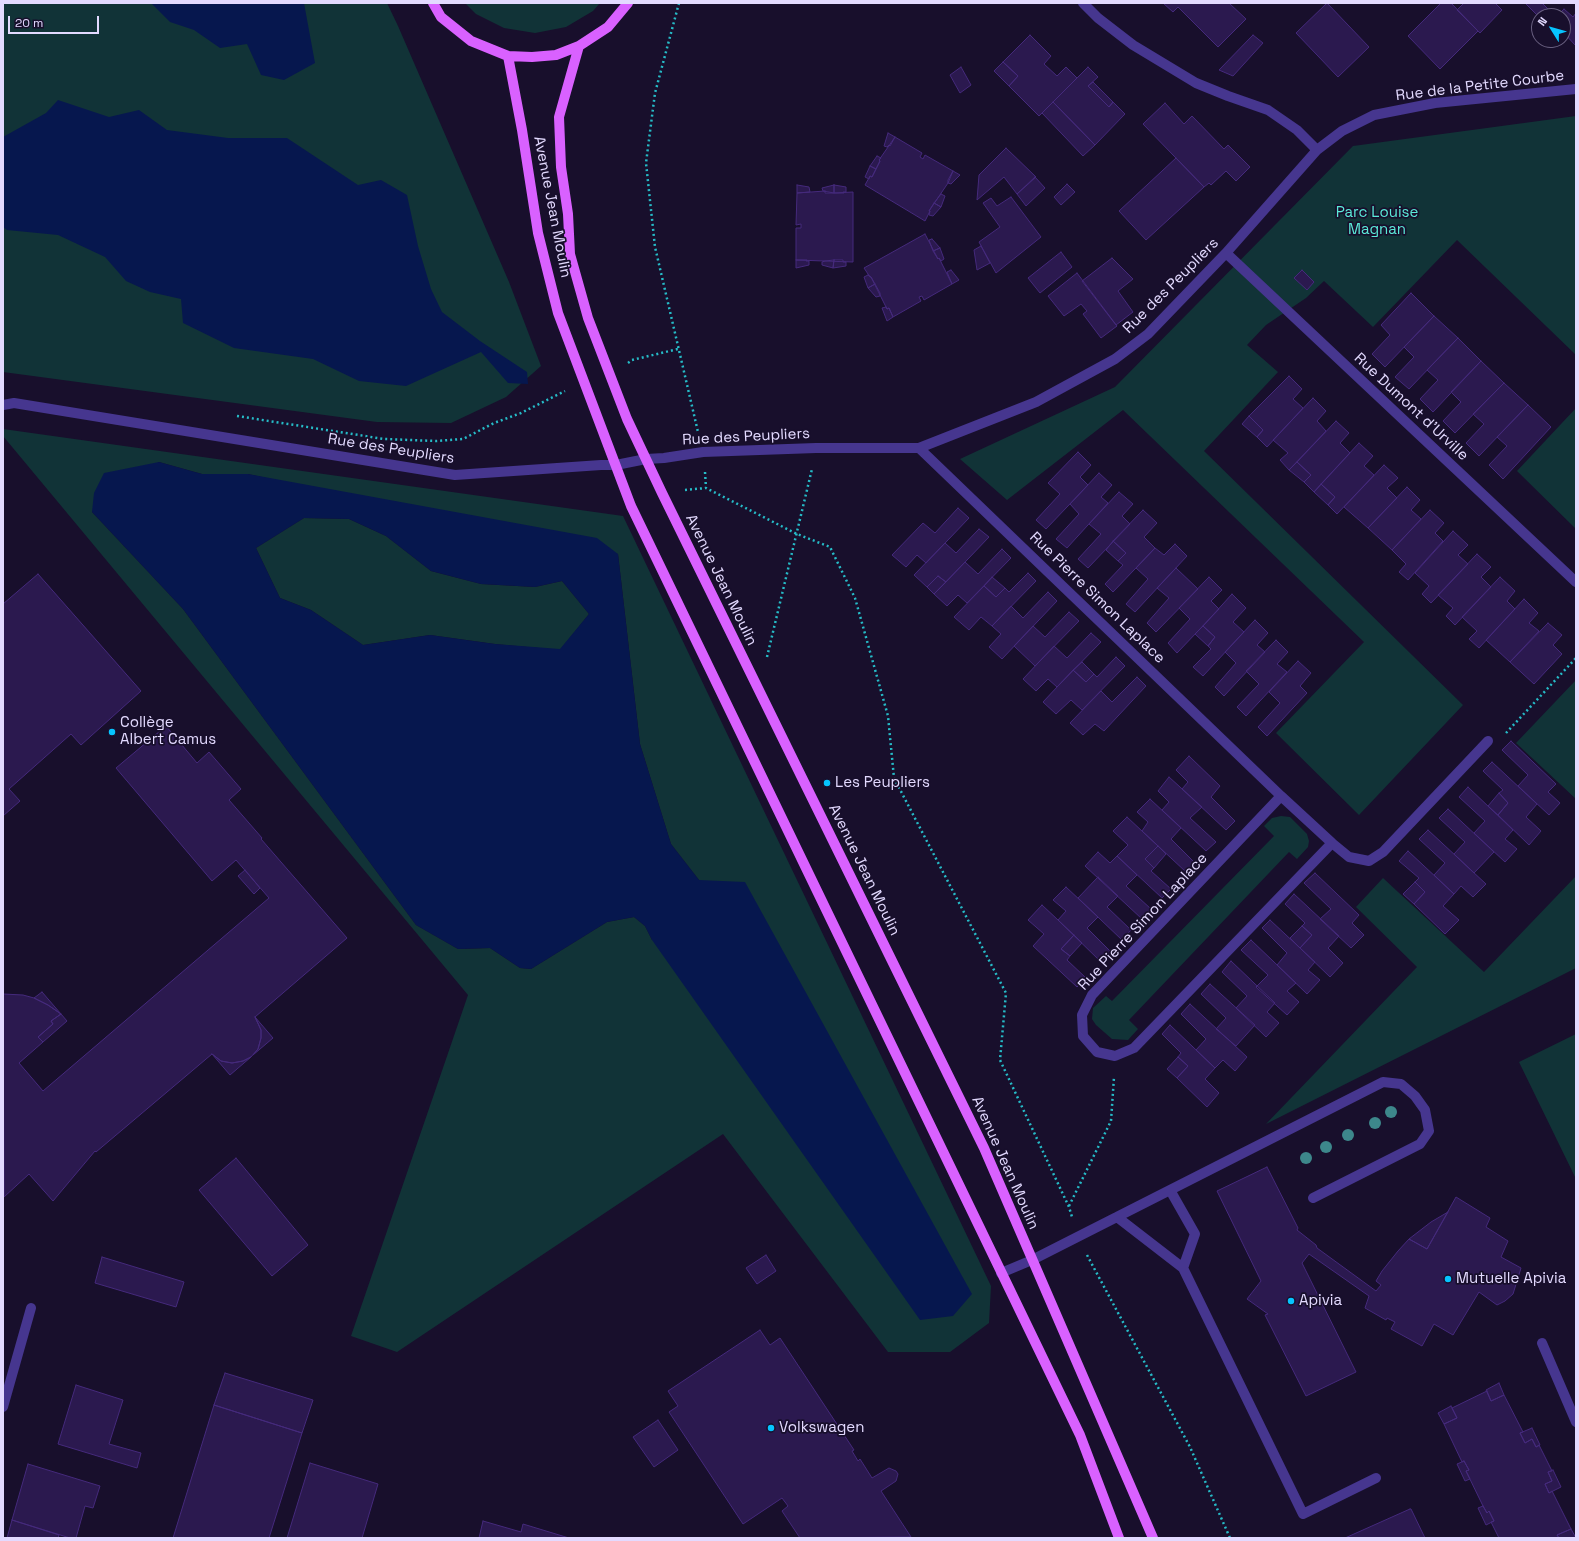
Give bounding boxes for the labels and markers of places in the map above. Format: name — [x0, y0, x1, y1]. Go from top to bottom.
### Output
place label: Collège Albert Camus — [120, 714, 216, 749]
marker: Collège Albert Camus — [107, 727, 117, 737]
place label: Les Peupliers — [835, 774, 930, 792]
marker: Les Peupliers — [822, 778, 832, 788]
place label: Mutuelle Apivia — [1456, 1270, 1566, 1288]
marker: Mutuelle Apivia — [1443, 1274, 1453, 1284]
place label: Apivia — [1299, 1292, 1342, 1310]
marker: Apivia — [1286, 1296, 1296, 1306]
place label: Volkswagen — [779, 1419, 864, 1437]
marker: Volkswagen — [766, 1423, 776, 1433]

